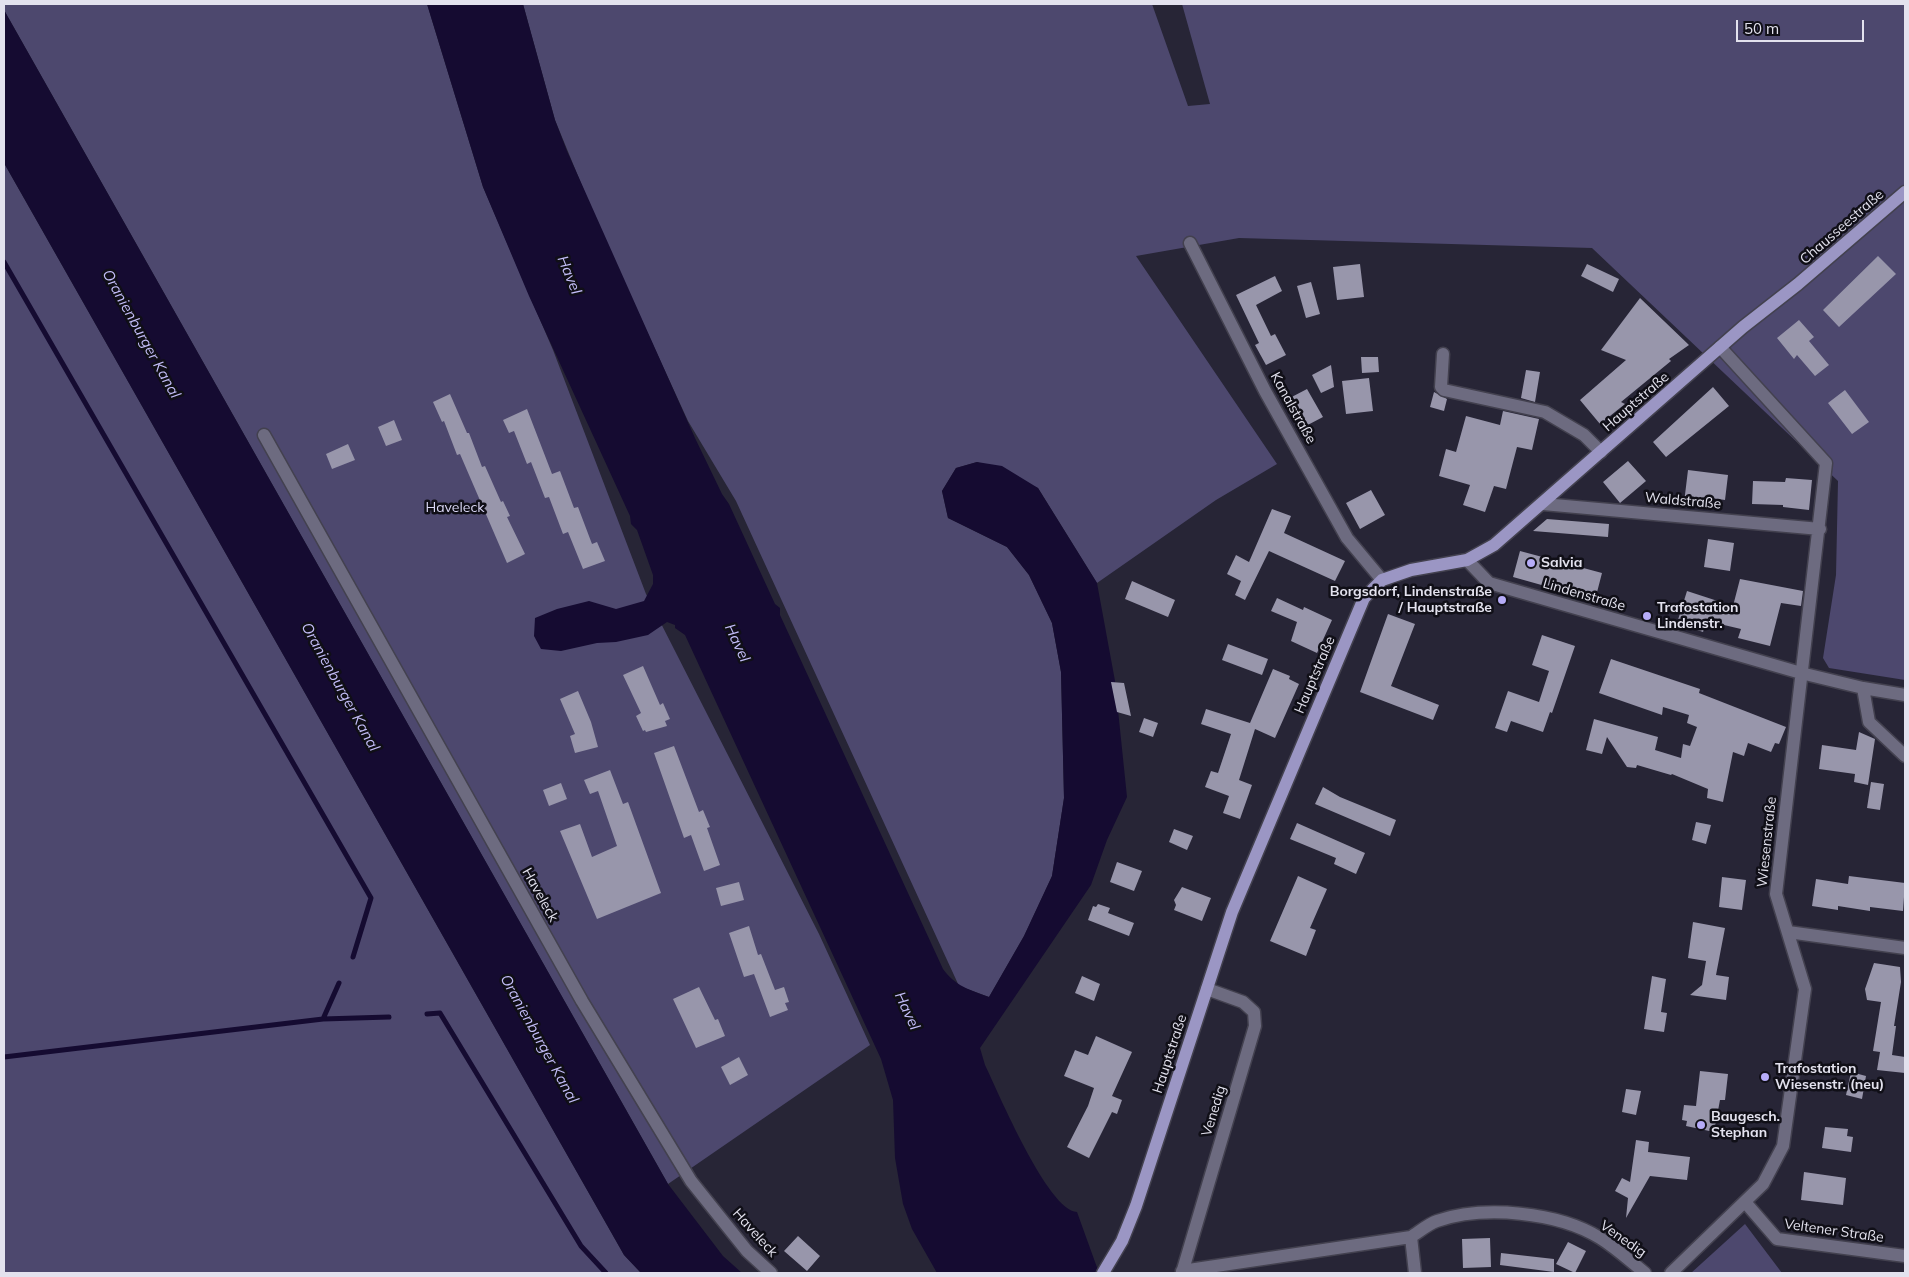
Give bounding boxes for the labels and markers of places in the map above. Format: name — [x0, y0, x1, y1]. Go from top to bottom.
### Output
place label: Salvia — [1541, 555, 1582, 571]
marker: Salvia — [1525, 557, 1537, 569]
place label: Borgsdorf, Lindenstraße / Hauptstraße — [1330, 584, 1492, 616]
marker: Borgsdorf, Lindenstraße / Hauptstraße — [1496, 594, 1508, 606]
place label: Trafostation Lindenstr. — [1657, 600, 1739, 632]
marker: Trafostation Lindenstr. — [1641, 610, 1653, 622]
place label: Trafostation Wiesenstr. (neu) — [1775, 1061, 1884, 1094]
marker: Trafostation Wiesenstr. (neu) — [1759, 1071, 1771, 1083]
place label: Baugesch. Stephan — [1711, 1109, 1780, 1142]
marker: Baugesch. Stephan — [1695, 1119, 1707, 1131]

